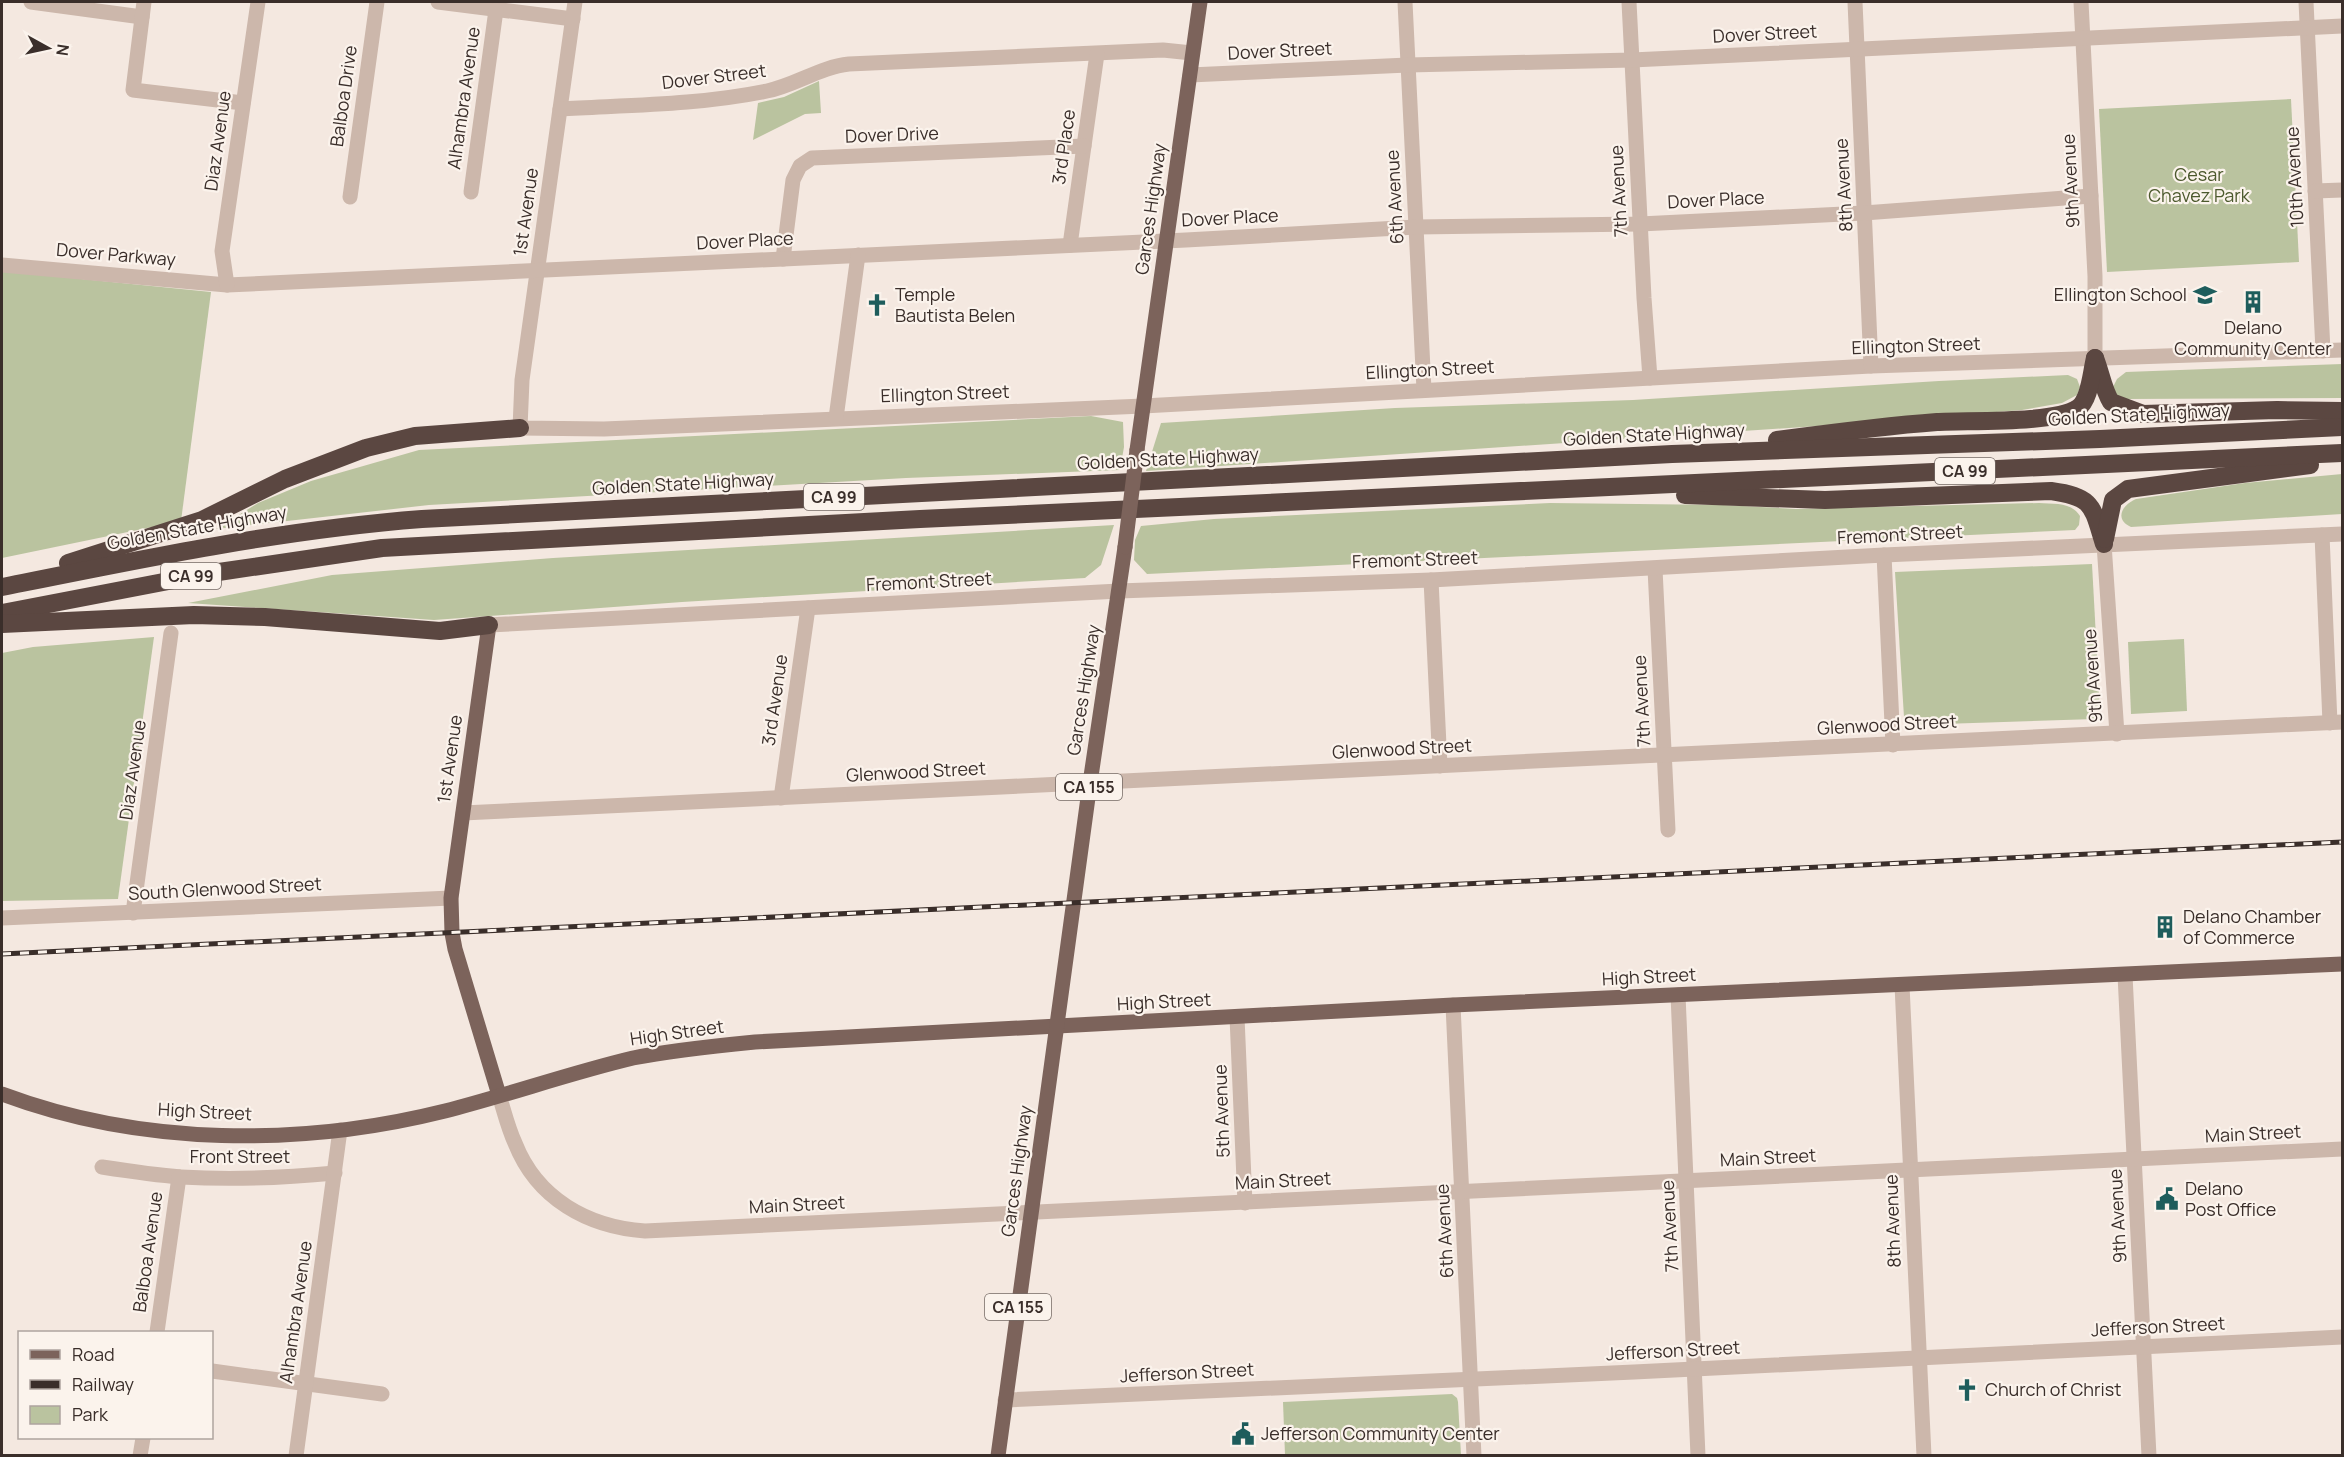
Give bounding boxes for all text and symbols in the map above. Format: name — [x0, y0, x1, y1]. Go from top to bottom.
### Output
north arrow — [18, 18, 78, 78]
street label: Dover Street — [1712, 18, 1818, 48]
street label: Alhambra Avenue — [441, 25, 485, 171]
street label: Dover Street — [1227, 35, 1333, 65]
text: N — [51, 43, 75, 57]
street label: Balboa Drive — [324, 44, 362, 148]
street label: Dover Street — [660, 58, 767, 94]
street label: Diaz Avenue — [198, 89, 236, 193]
street label: 3rd Place — [1046, 108, 1080, 186]
street label: Dover Drive — [845, 120, 939, 148]
street label: 10th Avenue — [2279, 126, 2309, 228]
street label: 9th Avenue — [2056, 133, 2084, 229]
street label: 8th Avenue — [1829, 138, 1857, 232]
street label: Garces Highway — [1129, 141, 1171, 276]
street label: 7th Avenue — [1604, 144, 1632, 238]
street label: 6th Avenue — [1380, 149, 1408, 245]
park label: Cesar Chavez Park — [2148, 162, 2251, 207]
street label: 1st Avenue — [507, 166, 543, 258]
street label: Dover Place — [1667, 184, 1765, 214]
street label: Dover Place — [1181, 202, 1279, 232]
street label: Dover Place — [696, 225, 794, 255]
street label: Dover Parkway — [55, 237, 177, 271]
place label: Temple Bautista Belen — [895, 282, 1015, 327]
place label: Ellington School — [2054, 282, 2187, 306]
school or university icon: Ellington School — [2192, 282, 2218, 308]
building icon: Delano Community Center — [2240, 289, 2266, 315]
church icon: Temple Bautista Belen — [864, 292, 890, 318]
place label: Delano Community Center — [2174, 315, 2332, 360]
street label: Ellington Street — [1851, 331, 1981, 359]
street label: Ellington Street — [1365, 354, 1495, 384]
street label: Ellington Street — [880, 379, 1010, 407]
street label: Golden State Highway — [2047, 397, 2231, 431]
street label: Golden State Highway — [1562, 417, 1746, 451]
street label: Golden State Highway — [1076, 441, 1260, 475]
road number: CA 99 — [1935, 458, 1995, 484]
street label: Golden State Highway — [591, 466, 775, 500]
road number: CA 99 — [804, 484, 864, 510]
street label: Golden State Highway — [105, 499, 289, 555]
street label: Fremont Street — [1836, 519, 1963, 549]
street label: Fremont Street — [1352, 545, 1478, 573]
road number: CA 99 — [161, 563, 221, 589]
street label: Fremont Street — [865, 566, 992, 596]
street label: Garces Highway — [1061, 622, 1105, 757]
street label: 9th Avenue — [2077, 628, 2107, 724]
street label: 3rd Avenue — [756, 653, 792, 747]
street label: 7th Avenue — [1627, 654, 1655, 748]
street label: Glenwood Street — [1817, 708, 1957, 740]
street label: 1st Avenue — [431, 713, 467, 805]
street label: Diaz Avenue — [113, 718, 151, 822]
street label: Glenwood Street — [1332, 732, 1472, 764]
street label: Glenwood Street — [846, 755, 986, 787]
road number: CA 155 — [1056, 774, 1122, 800]
street label: South Glenwood Street — [128, 871, 322, 905]
place label: Delano Chamber of Commerce — [2183, 904, 2322, 949]
building icon: Delano Chamber of Commerce — [2152, 914, 2178, 940]
street label: High Street — [1601, 962, 1697, 990]
street label: High Street — [1116, 987, 1212, 1015]
street label: High Street — [628, 1014, 725, 1050]
street label: 5th Avenue — [1207, 1064, 1235, 1158]
street label: High Street — [157, 1097, 253, 1125]
street label: Garces Highway — [995, 1103, 1037, 1238]
street label: Main Street — [2204, 1118, 2302, 1148]
street label: Main Street — [1719, 1142, 1817, 1172]
street label: Front Street — [190, 1144, 290, 1168]
street label: Main Street — [1234, 1165, 1332, 1195]
street label: 9th Avenue — [2103, 1168, 2131, 1264]
street label: 8th Avenue — [1878, 1174, 1906, 1268]
place label: Delano Post Office — [2185, 1176, 2276, 1221]
street label: 7th Avenue — [1655, 1179, 1683, 1273]
street label: 6th Avenue — [1430, 1183, 1458, 1279]
public building icon: Delano Post Office — [2154, 1186, 2180, 1212]
street label: Main Street — [748, 1189, 846, 1219]
street label: Balboa Avenue — [127, 1190, 167, 1314]
street label: Alhambra Avenue — [273, 1239, 317, 1385]
road number: CA 155 — [985, 1294, 1051, 1320]
street label: Jefferson Street — [2090, 1311, 2226, 1342]
legend — [18, 1331, 213, 1439]
street label: Jefferson Street — [1605, 1335, 1741, 1366]
text: Road — [72, 1342, 115, 1366]
street label: Jefferson Street — [1119, 1357, 1255, 1388]
text: Railway — [72, 1372, 134, 1396]
church icon: Church of Christ — [1954, 1377, 1980, 1403]
place label: Church of Christ — [1985, 1377, 2121, 1401]
text: Park — [72, 1402, 109, 1426]
public building icon: Jefferson Community Center — [1230, 1421, 1256, 1447]
place label: Jefferson Community Center — [1261, 1421, 1500, 1445]

